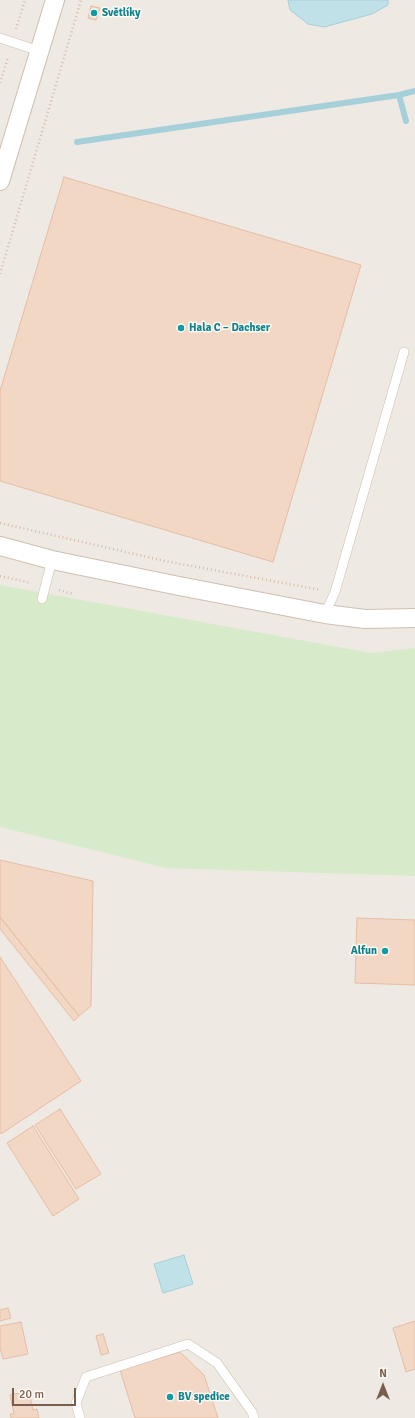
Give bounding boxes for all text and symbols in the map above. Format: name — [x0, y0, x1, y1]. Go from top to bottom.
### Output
place label: Světlíky — [102, 6, 141, 20]
marker: Světlíky — [89, 8, 99, 18]
place label: Hala C – Dachser — [189, 321, 270, 335]
marker: Hala C – Dachser — [176, 323, 186, 333]
place label: Alfun — [351, 944, 377, 958]
marker: Alfun — [380, 946, 390, 956]
north arrow — [363, 1366, 403, 1406]
text: N — [379, 1367, 387, 1380]
scale bar — [14, 1380, 78, 1406]
text: 20 m — [19, 1387, 44, 1402]
place label: BV spedice — [178, 1390, 230, 1404]
marker: BV spedice — [165, 1392, 175, 1402]

